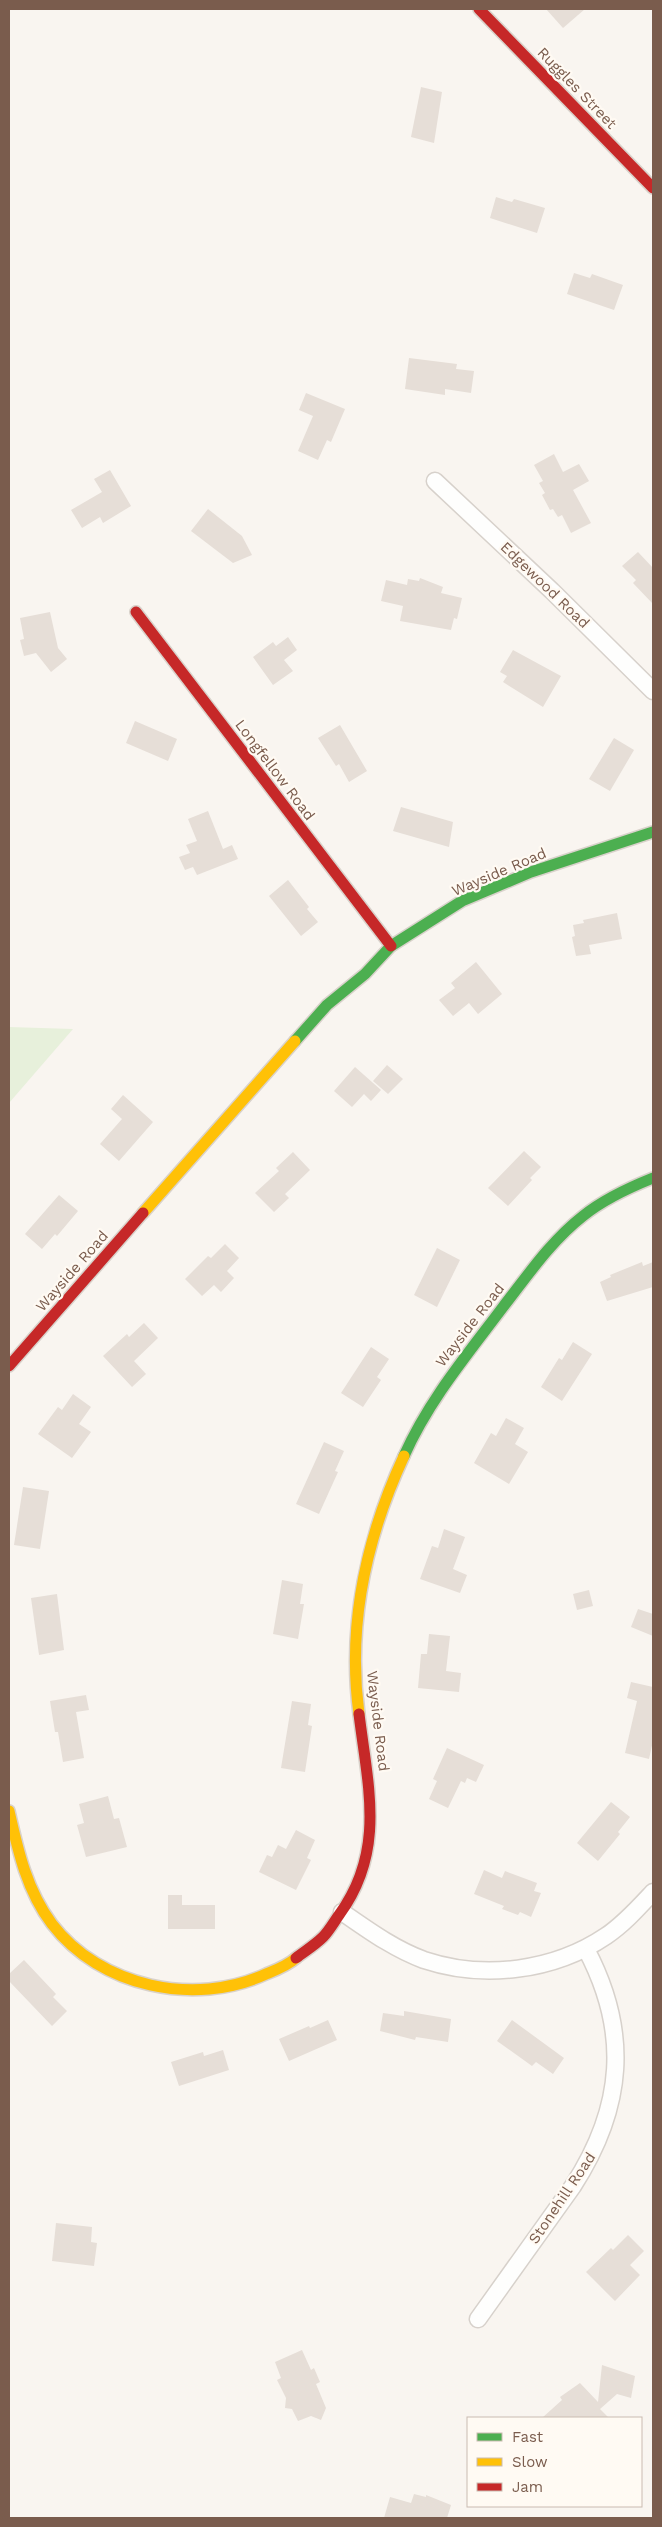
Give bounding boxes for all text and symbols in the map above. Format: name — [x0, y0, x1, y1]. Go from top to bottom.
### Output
street label: Ruggles Street — [534, 43, 621, 133]
street label: Edgewood Road — [497, 538, 593, 632]
street label: Longfellow Road — [231, 716, 319, 824]
street label: Wayside Road — [449, 844, 549, 900]
street label: Wayside Road — [32, 1227, 112, 1315]
street label: Wayside Road — [432, 1280, 508, 1370]
street label: Wayside Road — [363, 1670, 393, 1772]
street label: Stonehill Road — [525, 2149, 599, 2247]
legend — [467, 2417, 642, 2507]
text: Fast — [512, 2428, 544, 2446]
text: Slow — [512, 2453, 548, 2471]
text: Jam — [512, 2478, 543, 2496]

